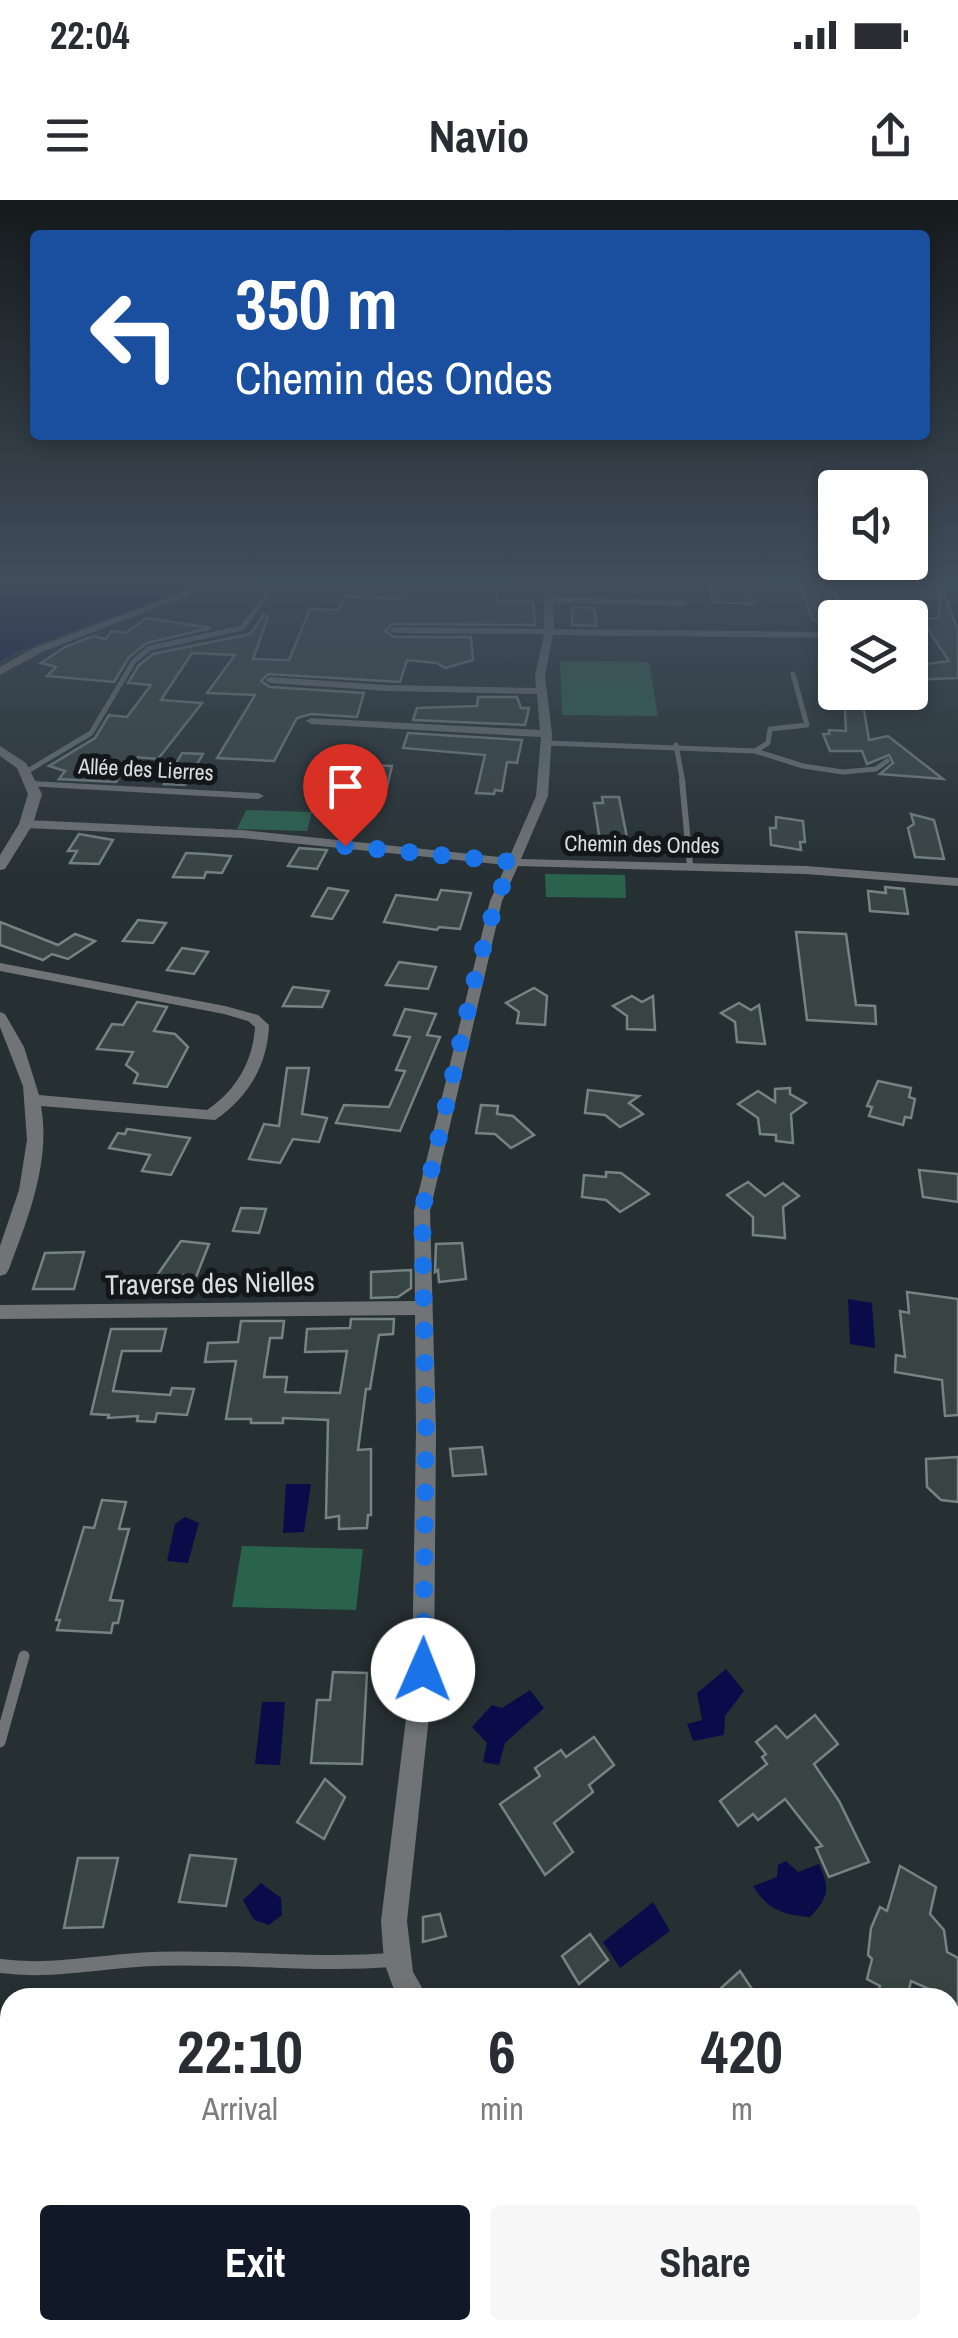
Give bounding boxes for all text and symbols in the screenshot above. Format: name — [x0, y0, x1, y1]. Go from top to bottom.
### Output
text: 22:04 — [50, 10, 130, 61]
text: Navio — [429, 105, 529, 166]
icon: menu — [40, 108, 95, 163]
icon: share — [863, 108, 918, 163]
text: 350 m — [235, 257, 398, 351]
icon: left — [70, 270, 200, 400]
text: Chemin des Ondes — [235, 347, 553, 408]
map controls — [818, 470, 928, 710]
button: sound — [818, 470, 928, 580]
button: layers — [818, 600, 928, 710]
pin — [303, 744, 388, 847]
street label: Allée des Lierres — [77, 750, 214, 788]
icon: arrive — [318, 759, 373, 814]
street label: Chemin des Ondes — [564, 828, 720, 860]
street label: Traverse des Nielles — [105, 1262, 315, 1304]
position arrow — [371, 1618, 475, 1722]
text: 22:10 — [177, 2011, 303, 2092]
text: 6 — [488, 2011, 516, 2092]
text: 420 — [701, 2011, 783, 2092]
text: Arrival — [202, 2087, 278, 2130]
text: min — [480, 2087, 524, 2130]
text: m — [731, 2087, 753, 2130]
button: Exit — [40, 2205, 470, 2320]
button: Share — [490, 2205, 920, 2320]

